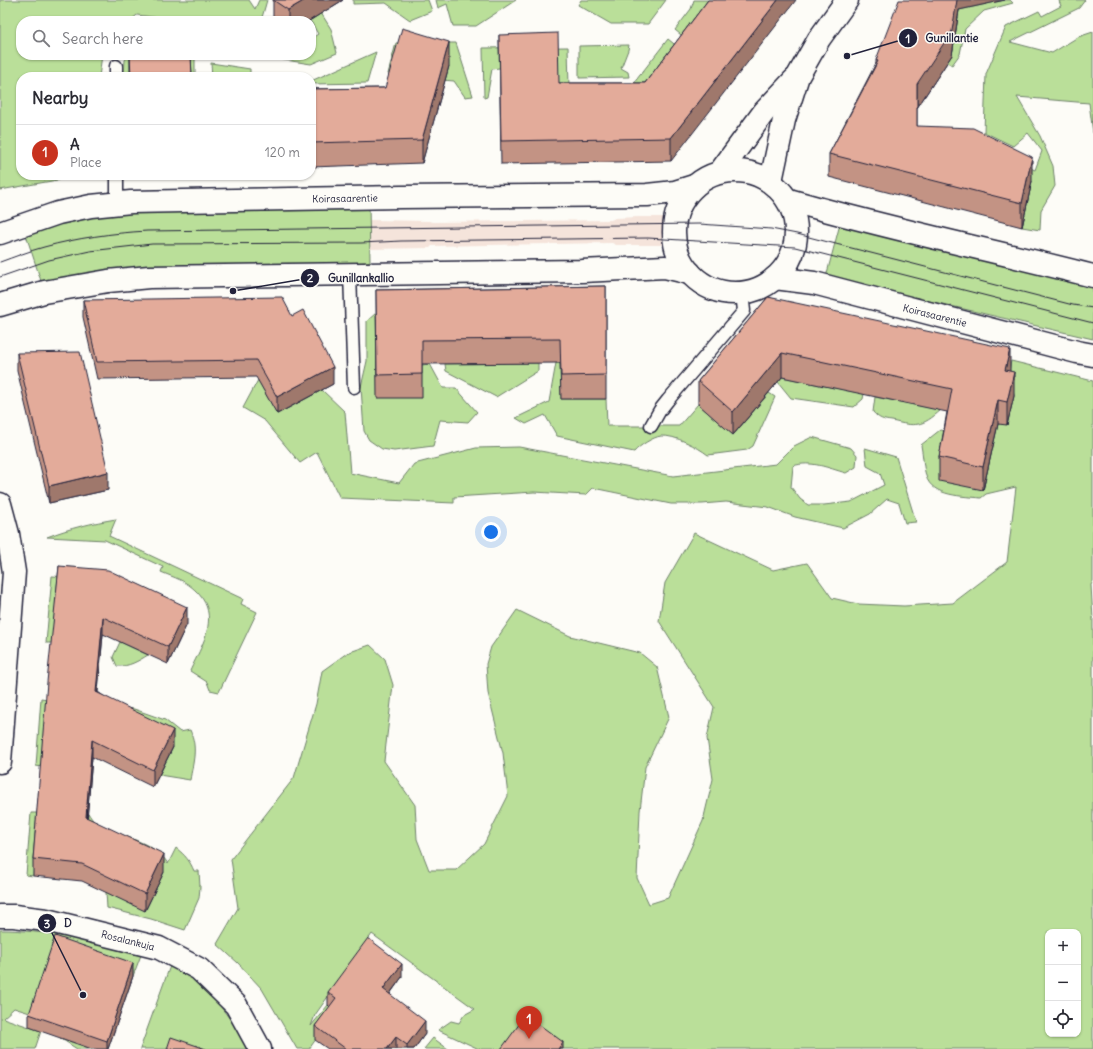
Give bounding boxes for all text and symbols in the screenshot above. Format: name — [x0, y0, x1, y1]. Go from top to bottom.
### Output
search box — [16, 16, 316, 60]
icon: search — [30, 27, 52, 49]
callout: Gunillantie — [898, 27, 987, 50]
text: Search here — [62, 29, 143, 48]
text: 1 — [906, 31, 910, 46]
text: Gunillantie — [926, 31, 978, 45]
text: Nearby — [32, 87, 88, 109]
text: A — [70, 135, 80, 154]
text: 1 — [42, 144, 48, 161]
text: 120 m — [265, 144, 300, 161]
text: Place — [70, 154, 101, 171]
street label: Koirasaarentie — [312, 191, 378, 206]
callout: Gunillankallio — [300, 266, 402, 289]
text: 2 — [307, 270, 314, 285]
text: Gunillankallio — [328, 271, 394, 285]
street label: Koirasaarentie — [902, 301, 968, 330]
your location — [481, 522, 501, 542]
callout: D — [37, 912, 80, 935]
text: 3 — [44, 916, 51, 931]
text: D — [64, 916, 72, 930]
street label: Rosalankuja — [100, 928, 156, 953]
map controls — [1045, 929, 1081, 1037]
button: + — [1045, 929, 1081, 965]
button: − — [1045, 965, 1081, 1001]
button: locate — [1045, 1001, 1081, 1037]
pin: 1 — [516, 1006, 542, 1039]

